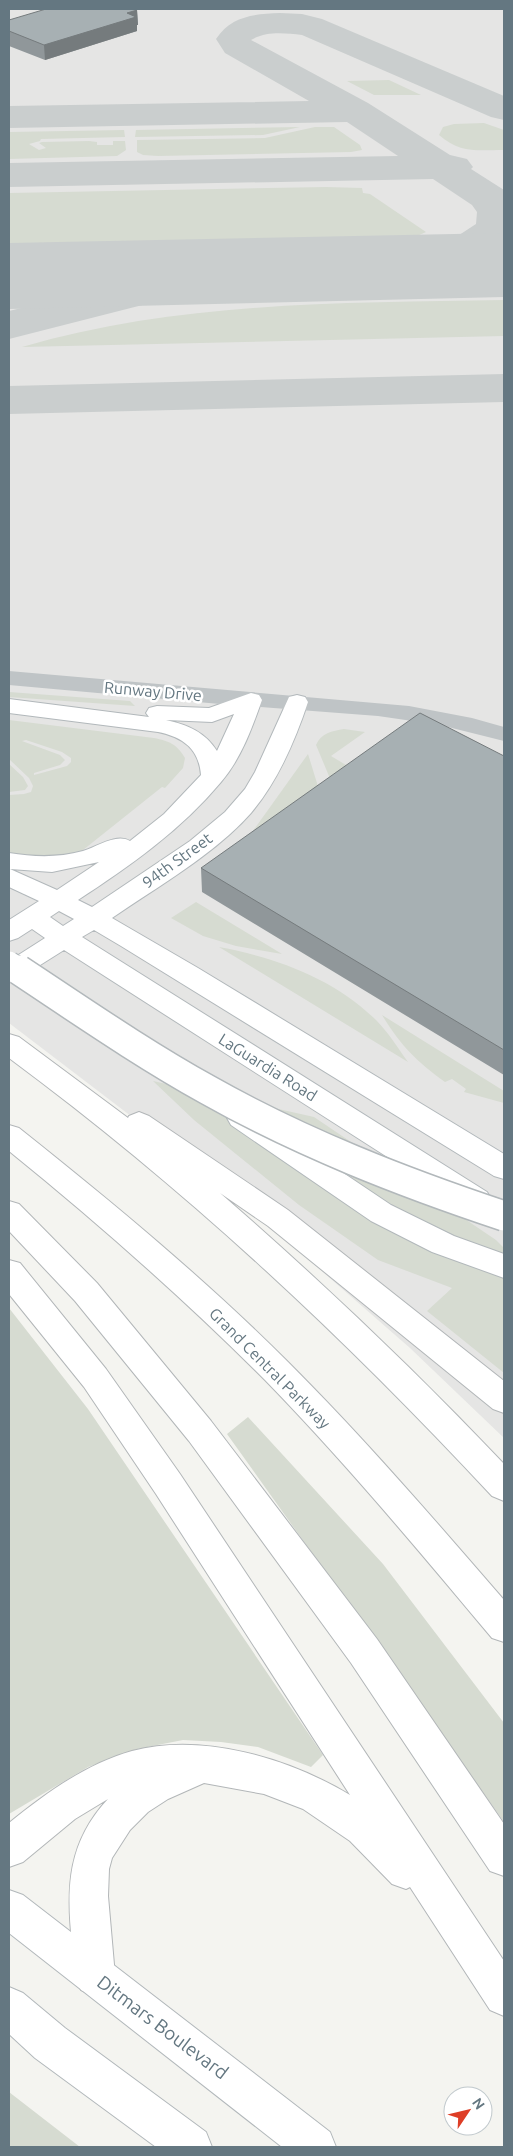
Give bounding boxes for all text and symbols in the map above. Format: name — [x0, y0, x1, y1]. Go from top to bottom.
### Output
street label: Runway Drive — [103, 678, 203, 704]
street label: 94th Street — [139, 828, 216, 891]
street label: LaGuardia Road — [216, 1030, 320, 1104]
street label: Grand Central Parkway — [206, 1304, 334, 1432]
street label: Ditmars Boulevard — [93, 1971, 233, 2083]
north arrow — [443, 2086, 493, 2136]
text: N — [469, 2095, 488, 2112]

